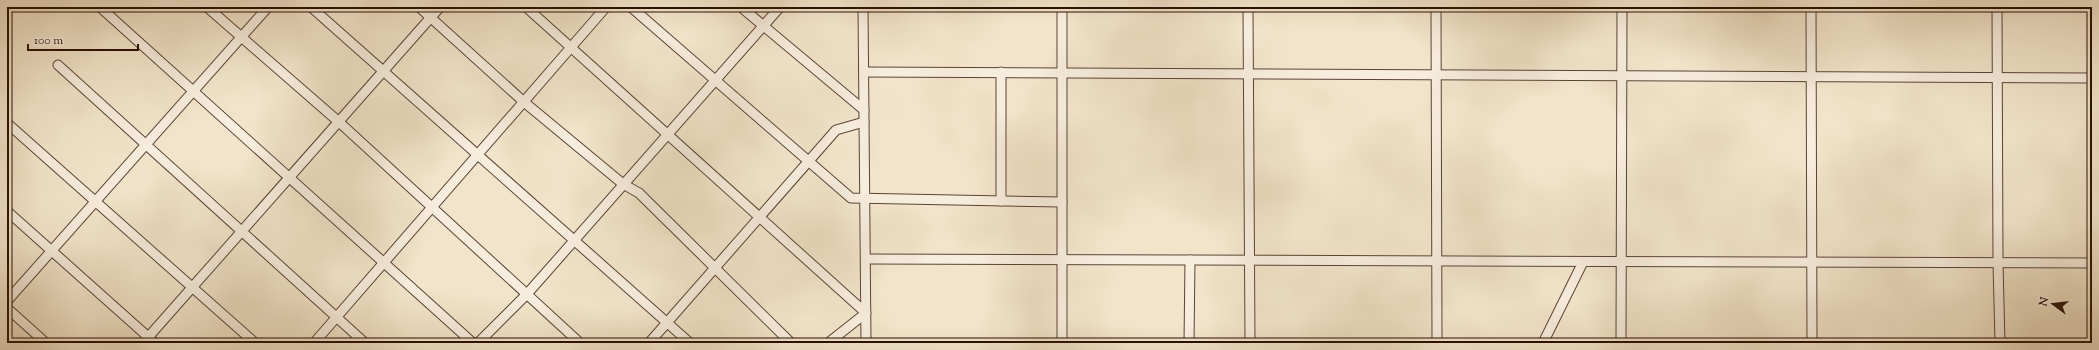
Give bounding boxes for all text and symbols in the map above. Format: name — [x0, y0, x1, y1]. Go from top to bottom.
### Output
scale bar — [28, 26, 138, 52]
text: 100 m — [34, 32, 63, 50]
north arrow — [2033, 284, 2073, 324]
text: N — [2035, 295, 2053, 309]

